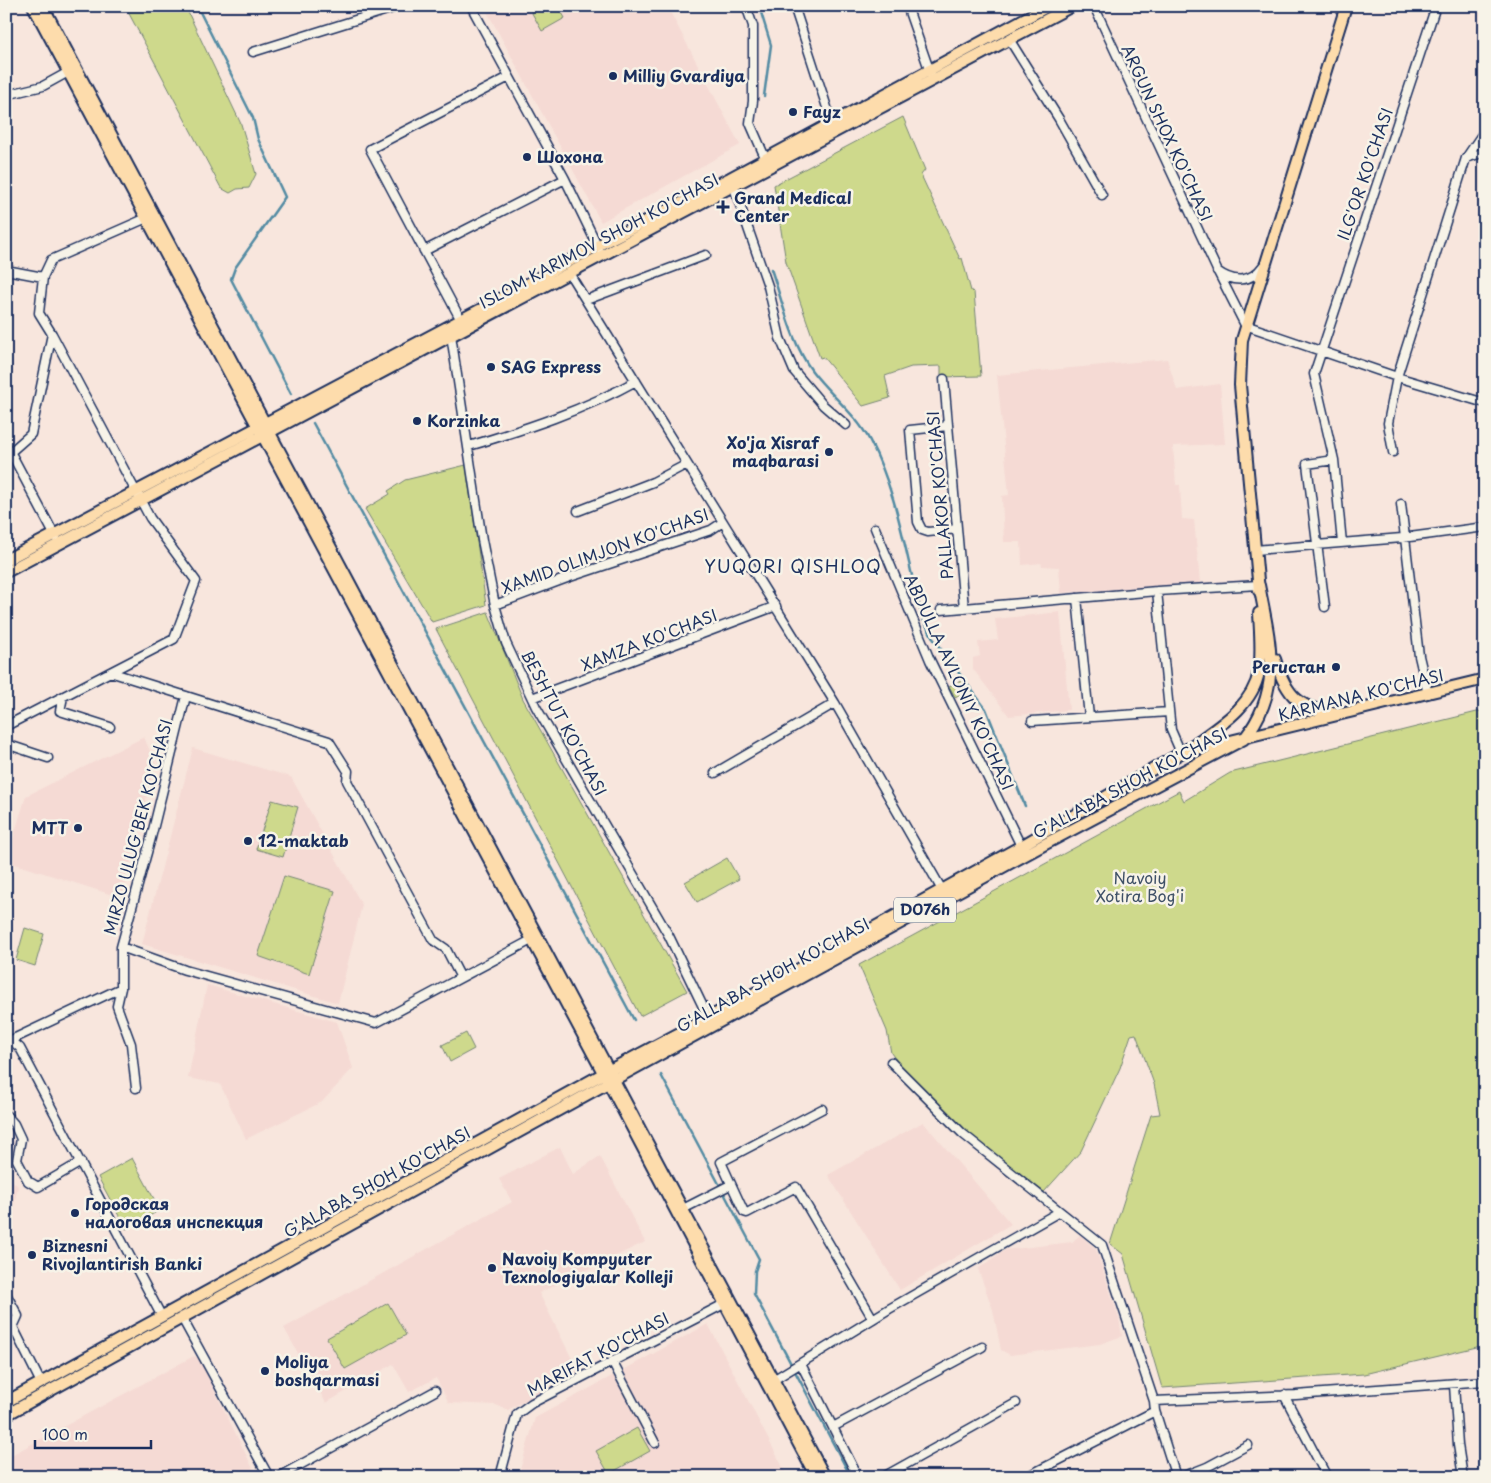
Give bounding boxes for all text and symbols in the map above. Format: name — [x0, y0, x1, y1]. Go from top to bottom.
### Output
street label: ARGUN SHOX KO'CHASI — [1116, 40, 1219, 225]
place label: Milliy Gvardiya — [623, 63, 745, 87]
marker: Milliy Gvardiya — [607, 70, 619, 82]
place label: Fayz — [803, 99, 841, 123]
street label: ILG'OR KO'CHASI — [1330, 104, 1398, 243]
marker: Fayz — [787, 106, 799, 118]
place label: Шохона — [537, 144, 603, 168]
marker: Шохона — [521, 151, 533, 163]
street label: ISLOM KARIMOV SHOH KO'CHASI — [474, 167, 723, 314]
place label: Grand Medical Center — [734, 185, 852, 227]
marker: Grand Medical Center — [716, 200, 730, 214]
place label: SAG Express — [501, 354, 601, 378]
marker: SAG Express — [485, 361, 497, 373]
place label: Korzinka — [427, 408, 500, 432]
street label: PALLAKOR KO'CHASI — [920, 410, 958, 580]
marker: Korzinka — [411, 415, 423, 427]
place label: Xo'ja Xisraf maqbarasi — [726, 430, 820, 472]
marker: Xo'ja Xisraf maqbarasi — [823, 446, 835, 458]
street label: XAMID OLIMJON KO'CHASI — [498, 501, 712, 599]
district label: YUQORI QISHLOQ — [704, 552, 882, 579]
street label: ABDULLA AVLONIY KO'CHASI — [899, 569, 1021, 794]
street label: XAMZA KO'CHASI — [577, 602, 720, 676]
street label: BESHTUT KO'CHASI — [516, 645, 614, 800]
place label: Регистан — [1252, 654, 1326, 678]
marker: Регистан — [1330, 661, 1342, 673]
street label: KARMANA KO'CHASI — [1276, 662, 1446, 726]
street label: MIRZO ULUG'BEK KO'CHASI — [97, 716, 177, 937]
street label: G'ALLABA SHOH KO'CHASI — [1028, 720, 1231, 844]
place label: MTT — [32, 815, 68, 839]
marker: MTT — [72, 822, 84, 834]
place label: 12-maktab — [258, 828, 349, 852]
marker: 12-maktab — [242, 835, 254, 847]
park label: Navoiy Xotira Bog'i — [1096, 865, 1184, 907]
road number: D076h — [894, 898, 956, 922]
street label: G'ALLABA SHOH KO'CHASI — [672, 911, 873, 1037]
street label: G'ALABA SHOH KO'CHASI — [279, 1120, 474, 1243]
place label: Городская налоговая инспекция — [85, 1191, 263, 1233]
marker: Городская налоговая инспекция — [69, 1207, 81, 1219]
place label: Biznesni Rivojlantirish Banki — [42, 1233, 202, 1275]
place label: Navoiy Kompyuter Texnologiyalar Kolleji — [502, 1246, 673, 1288]
marker: Biznesni Rivojlantirish Banki — [26, 1249, 38, 1261]
marker: Navoiy Kompyuter Texnologiyalar Kolleji — [486, 1262, 498, 1274]
street label: MARIFAT KO'CHASI — [522, 1305, 673, 1401]
place label: Moliya boshqarmasi — [275, 1349, 380, 1391]
marker: Moliya boshqarmasi — [259, 1365, 271, 1377]
scale bar — [35, 1418, 151, 1450]
text: 100 m — [42, 1422, 88, 1445]

